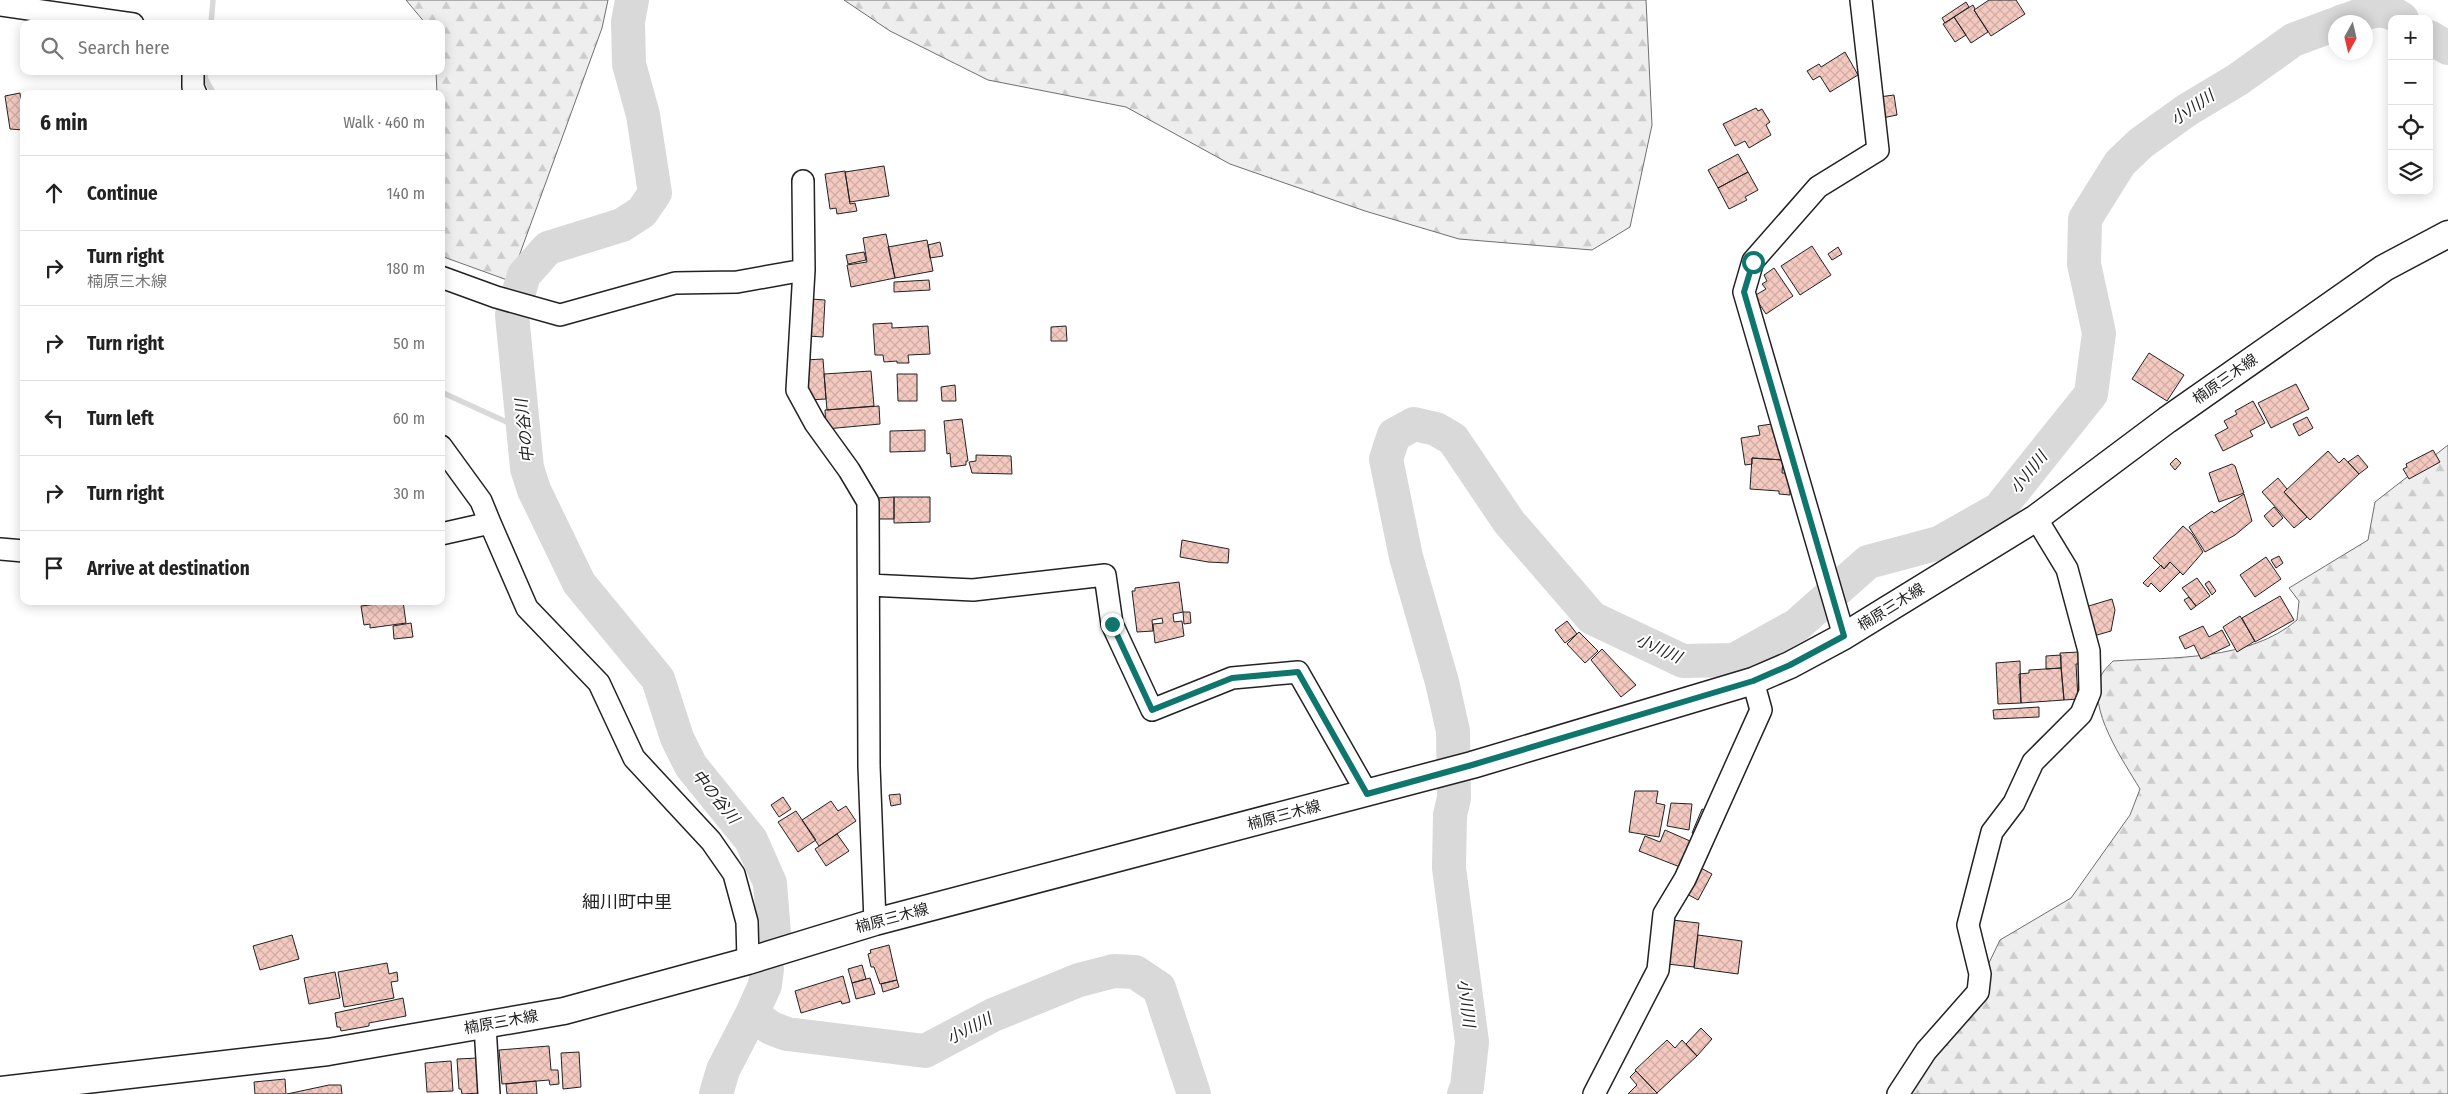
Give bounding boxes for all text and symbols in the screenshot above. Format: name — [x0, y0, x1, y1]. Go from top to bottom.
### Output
north arrow — [2328, 15, 2373, 60]
map controls — [2388, 15, 2433, 195]
button: + — [2388, 15, 2433, 60]
search box — [20, 20, 445, 75]
icon: search — [38, 34, 66, 62]
text: Search here — [78, 36, 170, 59]
button: − — [2388, 60, 2433, 105]
water label: 小川川 — [2167, 85, 2219, 129]
button: locate — [2388, 105, 2433, 150]
text: 6 min — [40, 110, 88, 136]
text: Walk · 460 m — [343, 113, 425, 132]
button: layers — [2388, 150, 2433, 195]
icon: ahead — [40, 179, 68, 207]
text: Continue — [87, 182, 158, 205]
text: 140 m — [387, 184, 425, 203]
text: Turn right — [87, 245, 164, 268]
route start — [1742, 251, 1765, 274]
icon: right — [40, 254, 68, 282]
text: 180 m — [386, 259, 425, 278]
text: 楠原三木線 — [87, 272, 167, 291]
icon: right — [40, 329, 68, 357]
text: Turn right — [87, 332, 164, 355]
text: 50 m — [393, 334, 425, 353]
street label: 楠原三木線 — [2189, 350, 2261, 408]
water label: 中の谷川 — [511, 396, 537, 464]
icon: left — [40, 404, 68, 432]
text: Turn left — [87, 407, 154, 430]
text: 60 m — [393, 409, 425, 428]
water label: 小川川 — [2006, 446, 2052, 497]
icon: right — [40, 479, 68, 507]
text: Turn right — [87, 482, 164, 505]
text: 30 m — [393, 484, 425, 503]
icon: arrive — [40, 554, 68, 582]
text: Arrive at destination — [87, 557, 250, 580]
street label: 楠原三木線 — [1854, 579, 1928, 635]
route end — [1101, 613, 1124, 636]
water label: 小川川 — [1633, 630, 1686, 668]
water label: 中の谷川 — [688, 765, 744, 829]
street label: 楠原三木線 — [1245, 797, 1323, 833]
district label: 細川町中里 — [582, 891, 672, 913]
street label: 楠原三木線 — [853, 900, 931, 936]
water label: 小川川 — [1454, 978, 1479, 1030]
street label: 楠原三木線 — [462, 1007, 540, 1037]
water label: 小川川 — [944, 1008, 997, 1048]

